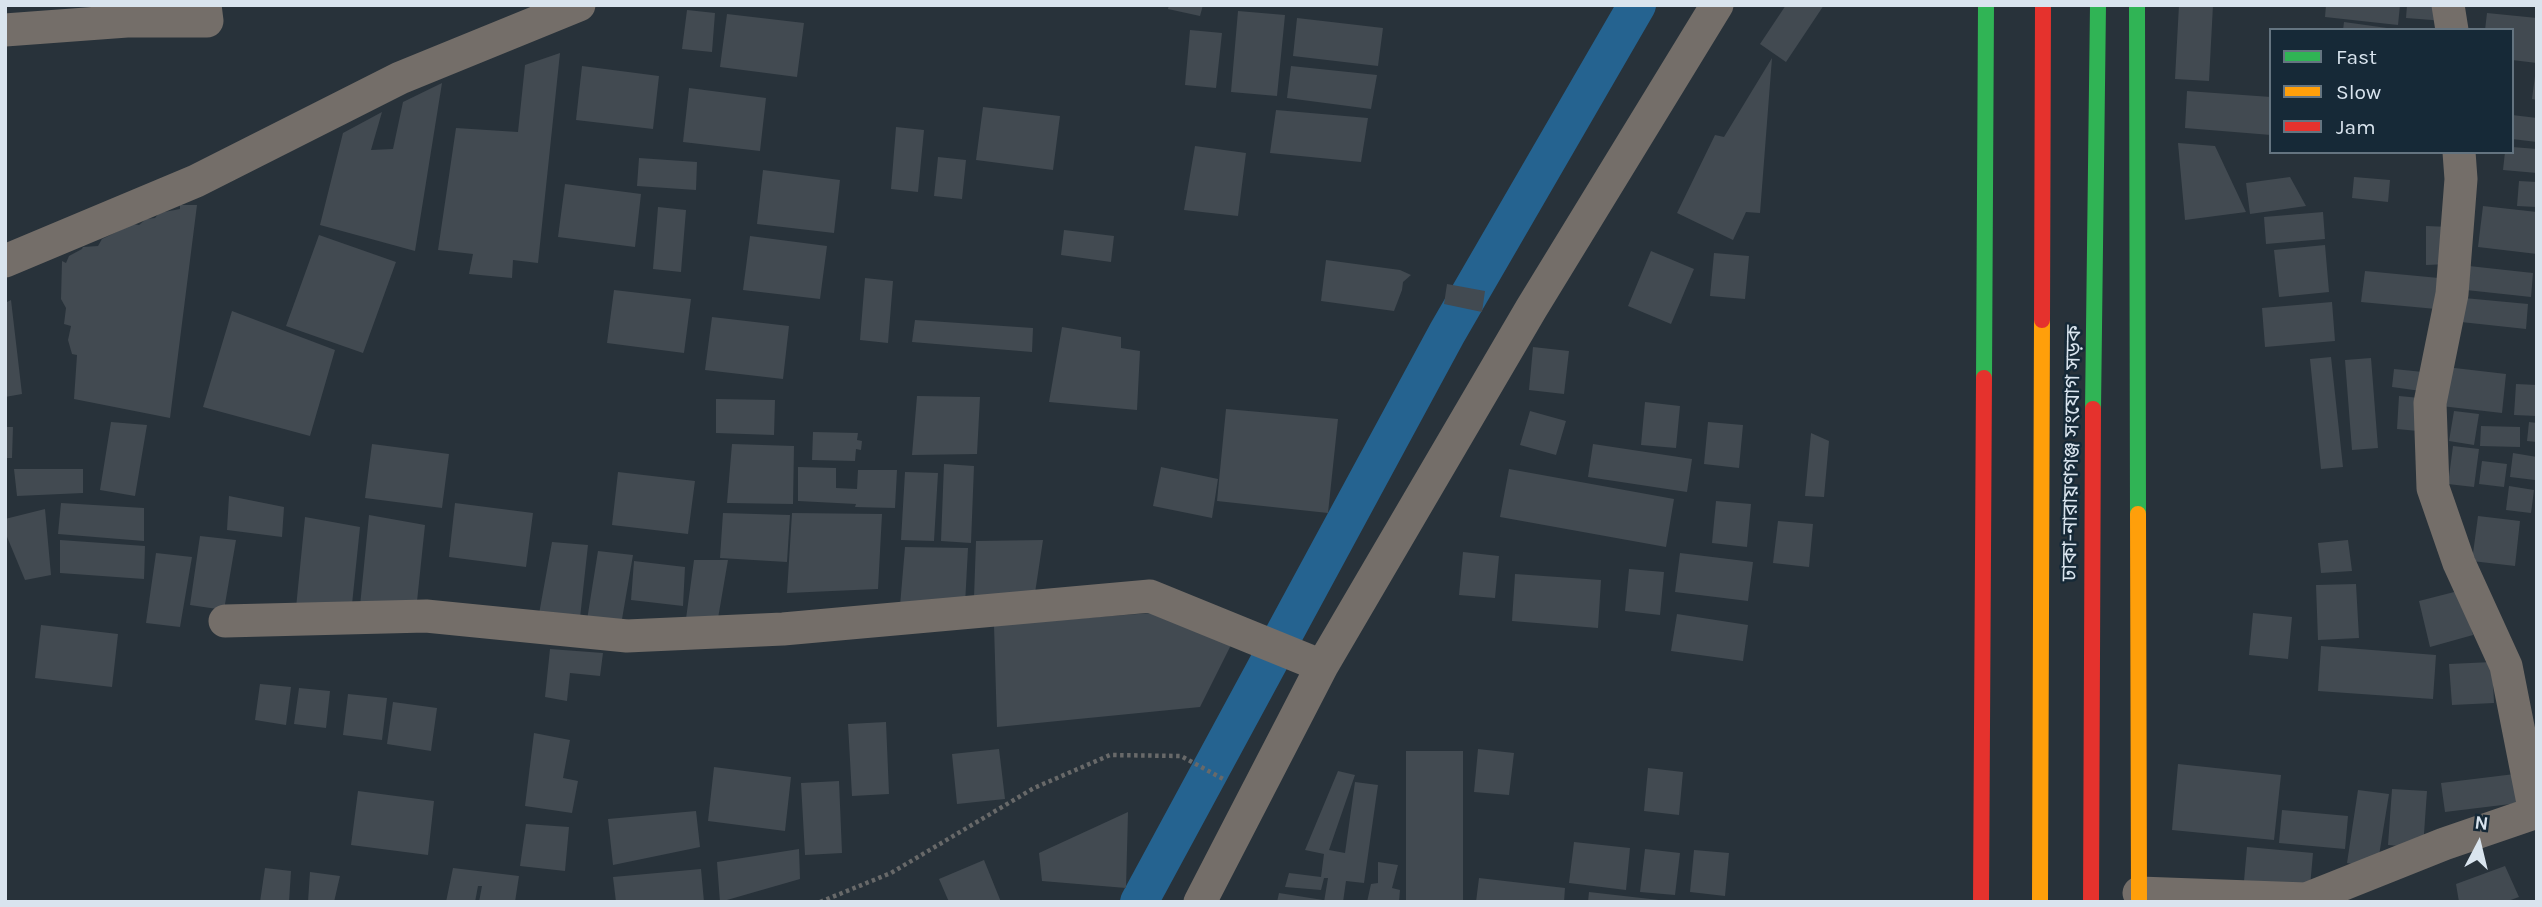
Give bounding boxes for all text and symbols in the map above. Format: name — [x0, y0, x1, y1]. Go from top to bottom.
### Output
legend — [2269, 28, 2514, 154]
text: Fast — [2336, 45, 2377, 69]
text: Slow — [2336, 80, 2381, 104]
text: Jam — [2336, 115, 2376, 139]
street label: ঢাকা-নারায়ণগঞ্জ সংযোগ সড়ক — [2057, 325, 2087, 581]
north arrow — [2444, 809, 2514, 879]
text: N — [2473, 811, 2490, 835]

